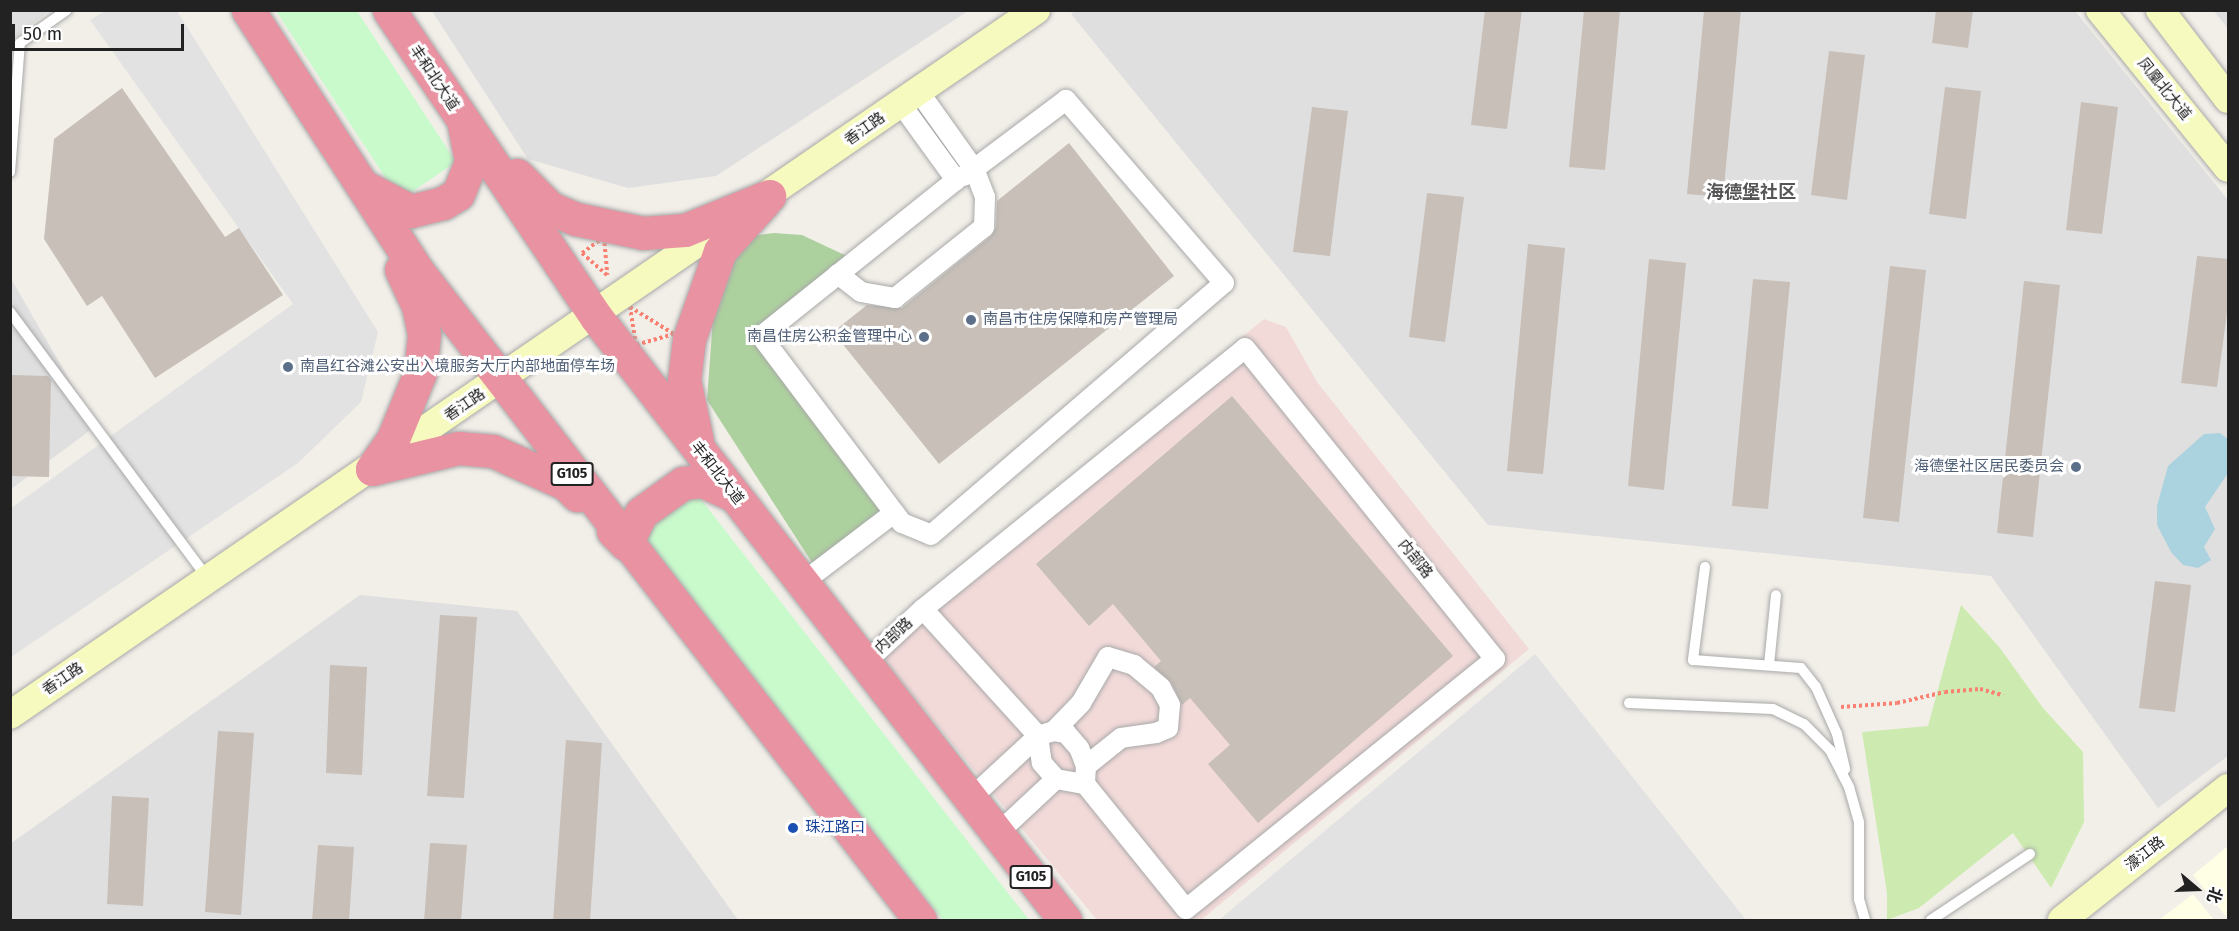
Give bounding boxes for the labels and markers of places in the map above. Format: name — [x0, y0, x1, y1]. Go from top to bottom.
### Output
place label: 南昌市住房保障和房产管理局 — [983, 311, 1178, 329]
marker: 南昌市住房保障和房产管理局 — [964, 313, 978, 327]
place label: 南昌住房公积金管理中心 — [747, 328, 912, 346]
marker: 南昌住房公积金管理中心 — [917, 330, 931, 344]
place label: 南昌红谷滩公安出入境服务大厅内部地面停车场 — [300, 358, 615, 376]
marker: 南昌红谷滩公安出入境服务大厅内部地面停车场 — [281, 360, 295, 374]
place label: 海德堡社区居民委员会 — [1914, 458, 2064, 476]
marker: 海德堡社区居民委员会 — [2069, 460, 2083, 474]
place label: 珠江路口 — [805, 819, 865, 837]
marker: 珠江路口 — [786, 821, 800, 835]

